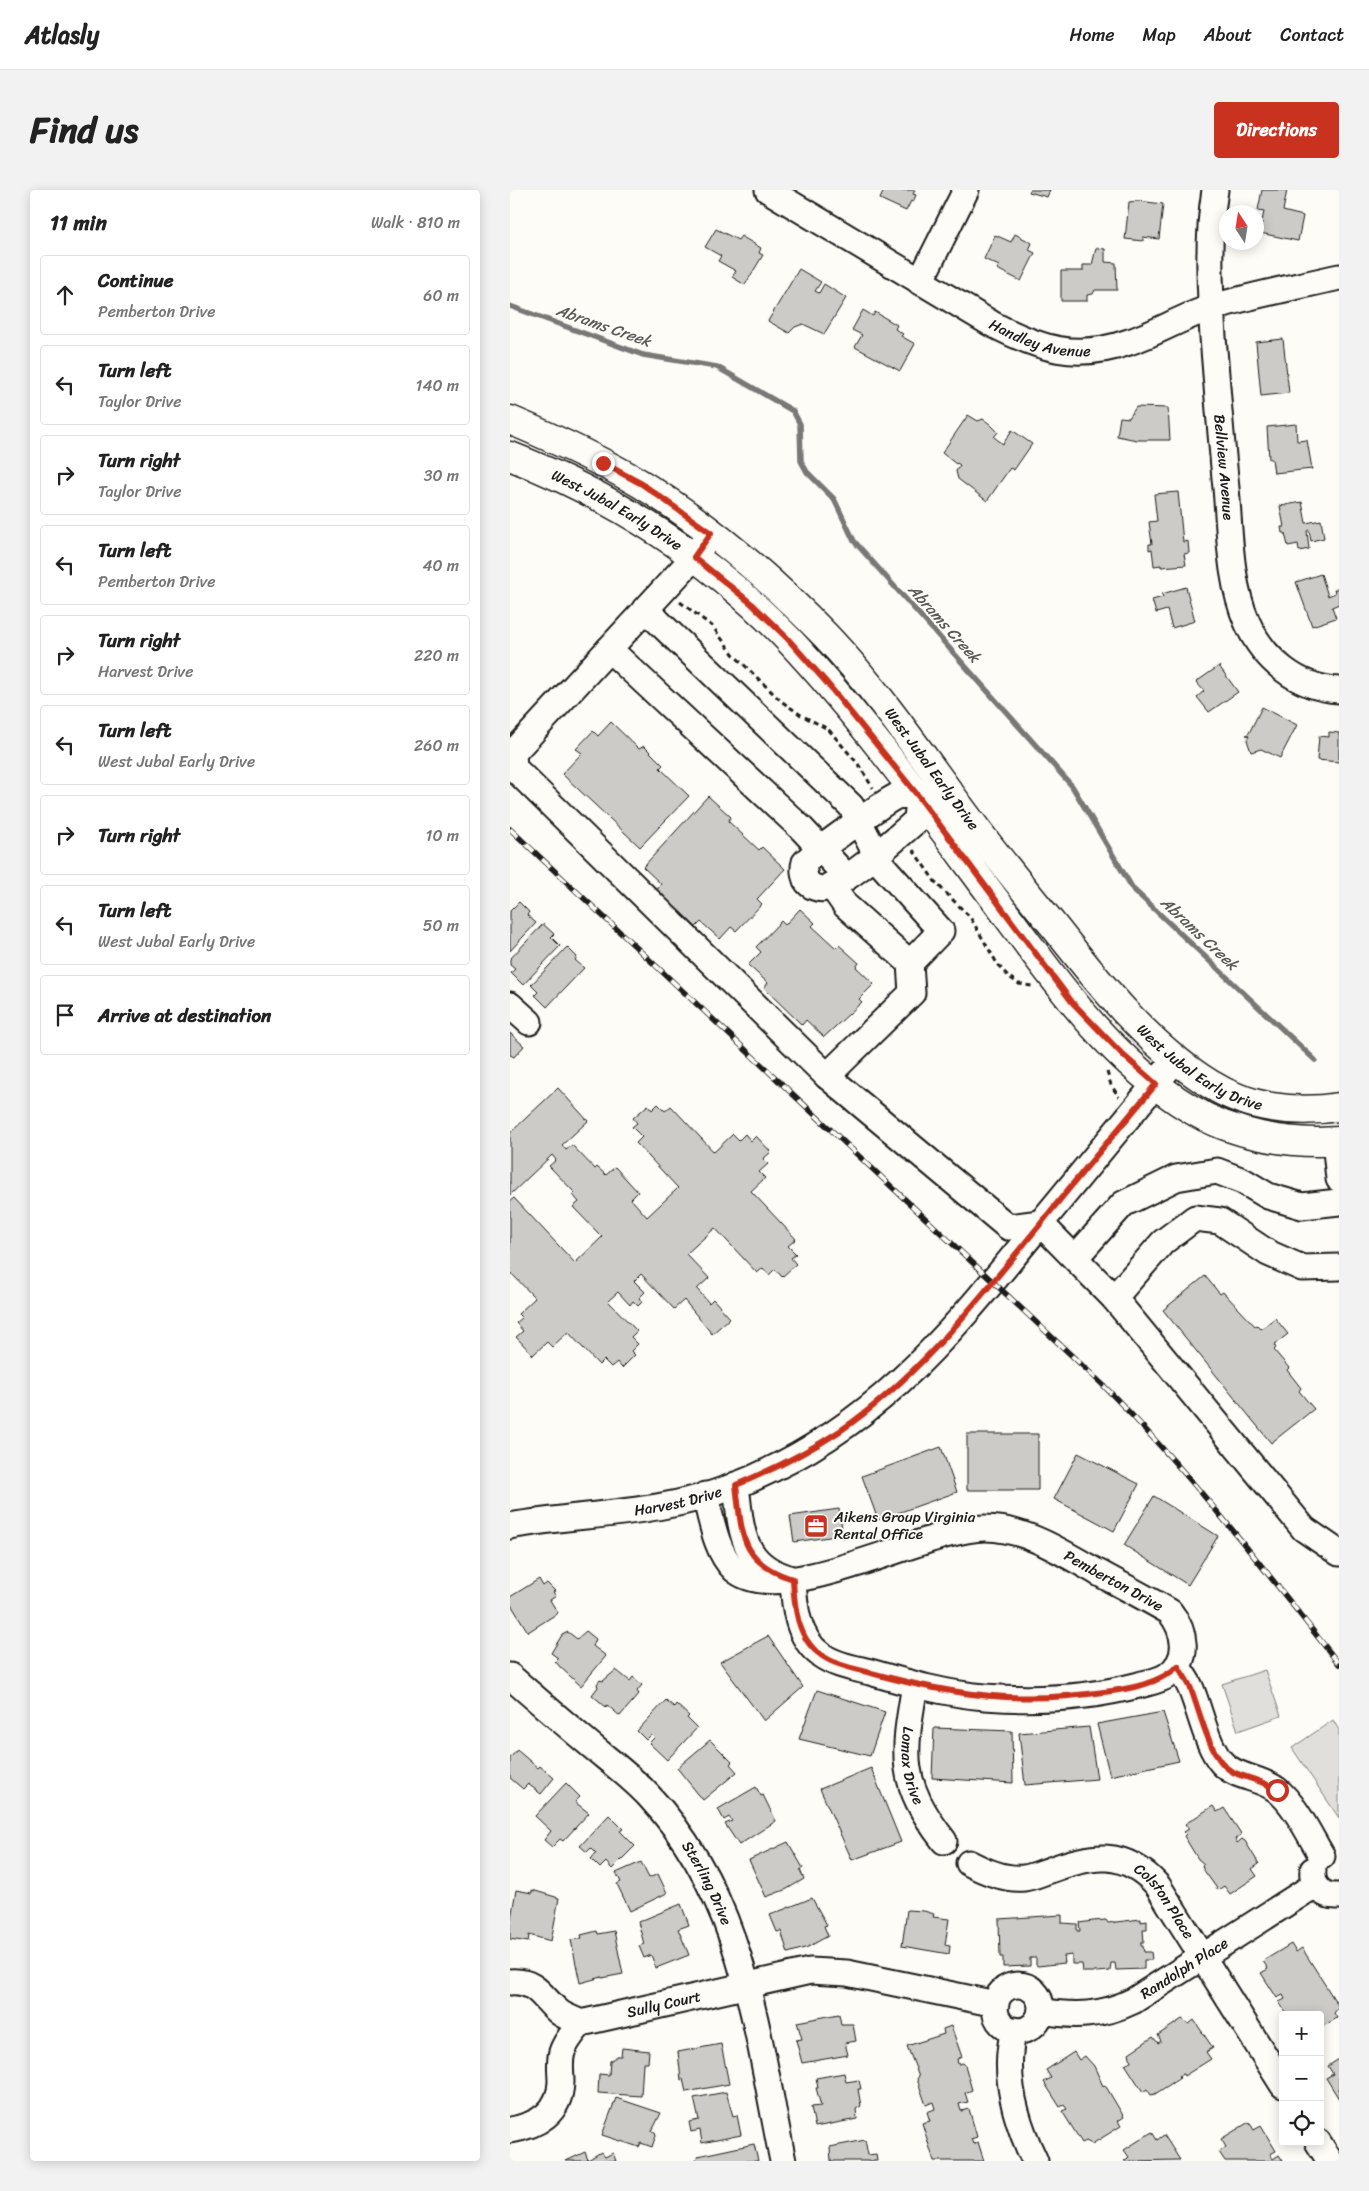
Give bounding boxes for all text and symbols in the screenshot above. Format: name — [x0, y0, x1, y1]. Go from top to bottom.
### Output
text: Atlasly — [25, 14, 99, 56]
text: Home — [1070, 19, 1115, 51]
text: Map — [1143, 19, 1176, 51]
text: About — [1204, 19, 1252, 51]
text: Contact — [1280, 19, 1344, 51]
text: Find us — [30, 99, 138, 161]
button: Directions — [1214, 102, 1339, 158]
text: 11 min — [50, 204, 107, 242]
north arrow — [1219, 205, 1264, 250]
text: Walk · 810 m — [371, 208, 460, 237]
text: Continue — [98, 264, 174, 297]
icon: ahead — [51, 281, 79, 309]
text: 60 m — [423, 281, 459, 310]
water label: Abrams Creek — [552, 295, 657, 356]
text: Pemberton Drive — [98, 297, 215, 326]
street label: Handley Avenue — [984, 312, 1092, 364]
text: Turn left — [98, 354, 171, 387]
icon: left — [51, 371, 79, 399]
text: 140 m — [416, 371, 459, 400]
text: Taylor Drive — [98, 387, 181, 416]
street label: Bellview Avenue — [1206, 413, 1241, 521]
text: Turn right — [98, 444, 180, 477]
route end — [592, 452, 615, 475]
icon: right — [51, 461, 79, 489]
text: 30 m — [424, 461, 459, 490]
street label: West Jubal Early Drive — [547, 462, 688, 558]
text: Taylor Drive — [98, 477, 181, 506]
text: Turn left — [98, 534, 171, 567]
icon: left — [51, 551, 79, 579]
text: 40 m — [422, 551, 459, 580]
text: Pemberton Drive — [98, 567, 215, 596]
water label: Abrams Creek — [900, 576, 989, 671]
text: Turn right — [98, 624, 180, 657]
icon: right — [51, 641, 79, 669]
text: 220 m — [414, 641, 459, 670]
text: Harvest Drive — [98, 657, 194, 686]
street label: West Jubal Early Drive — [878, 702, 986, 836]
text: Turn left — [98, 714, 171, 747]
icon: left — [51, 731, 79, 759]
text: 260 m — [414, 731, 459, 760]
text: West Jubal Early Drive — [98, 747, 255, 776]
text: Turn right — [98, 819, 180, 852]
icon: right — [51, 821, 79, 849]
text: 10 m — [426, 821, 459, 850]
water label: Abrams Creek — [1153, 888, 1247, 979]
text: Turn left — [98, 894, 171, 927]
icon: left — [51, 911, 79, 939]
text: 50 m — [423, 911, 459, 940]
text: West Jubal Early Drive — [98, 927, 255, 956]
text: Arrive at destination — [98, 999, 271, 1032]
icon: arrive — [51, 1001, 79, 1029]
street label: West Jubal Early Drive — [1130, 1017, 1265, 1118]
street label: Harvest Drive — [632, 1478, 726, 1523]
place label: Aikens Group Virginia Rental Office — [833, 1504, 976, 1547]
office icon: Aikens Group Virginia Rental Office — [803, 1513, 829, 1539]
street label: Pemberton Drive — [1059, 1543, 1169, 1619]
street label: Lomax Drive — [894, 1725, 931, 1810]
route start — [1266, 1779, 1289, 1802]
street label: Sterling Drive — [675, 1836, 739, 1929]
street label: Colston Place — [1128, 1856, 1201, 1944]
street label: Randolph Place — [1135, 1930, 1234, 2006]
street label: Sully Court — [624, 1983, 704, 2025]
map controls — [1279, 2011, 1324, 2146]
button: + — [1279, 2011, 1324, 2056]
button: − — [1279, 2056, 1324, 2101]
button: locate — [1279, 2101, 1324, 2146]

